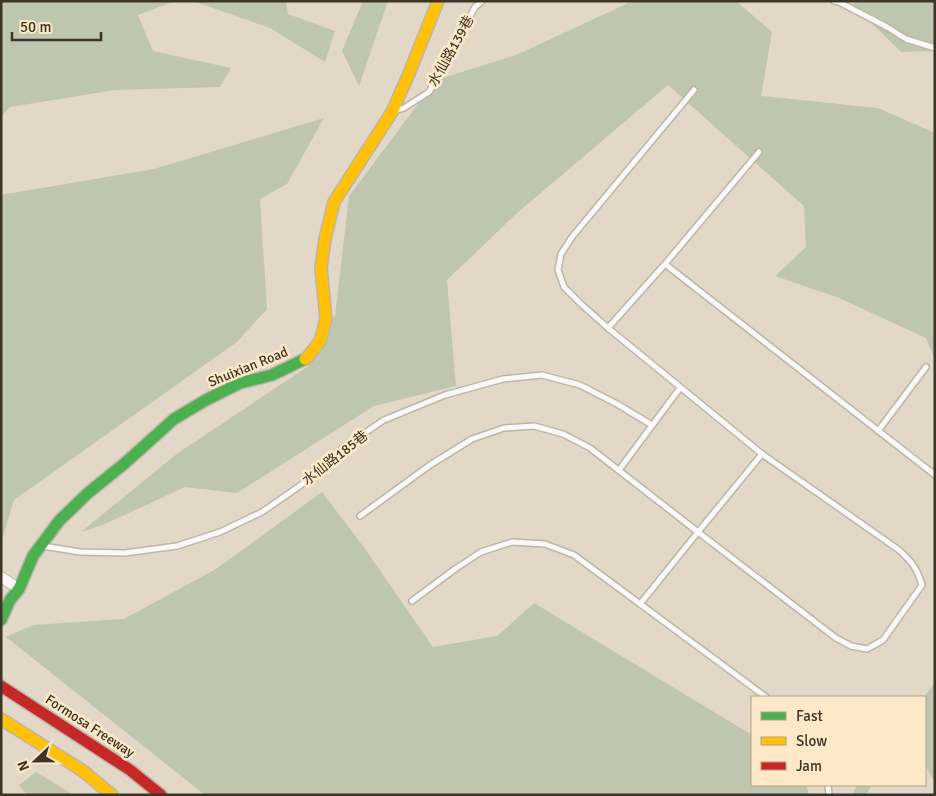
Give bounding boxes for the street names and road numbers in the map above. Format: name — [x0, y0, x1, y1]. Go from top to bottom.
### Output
street label: 水仙路139巷 — [424, 12, 478, 90]
street label: Shuixian Road — [206, 343, 290, 391]
street label: 水仙路185巷 — [299, 427, 371, 489]
street label: Formosa Freeway — [42, 691, 138, 761]

